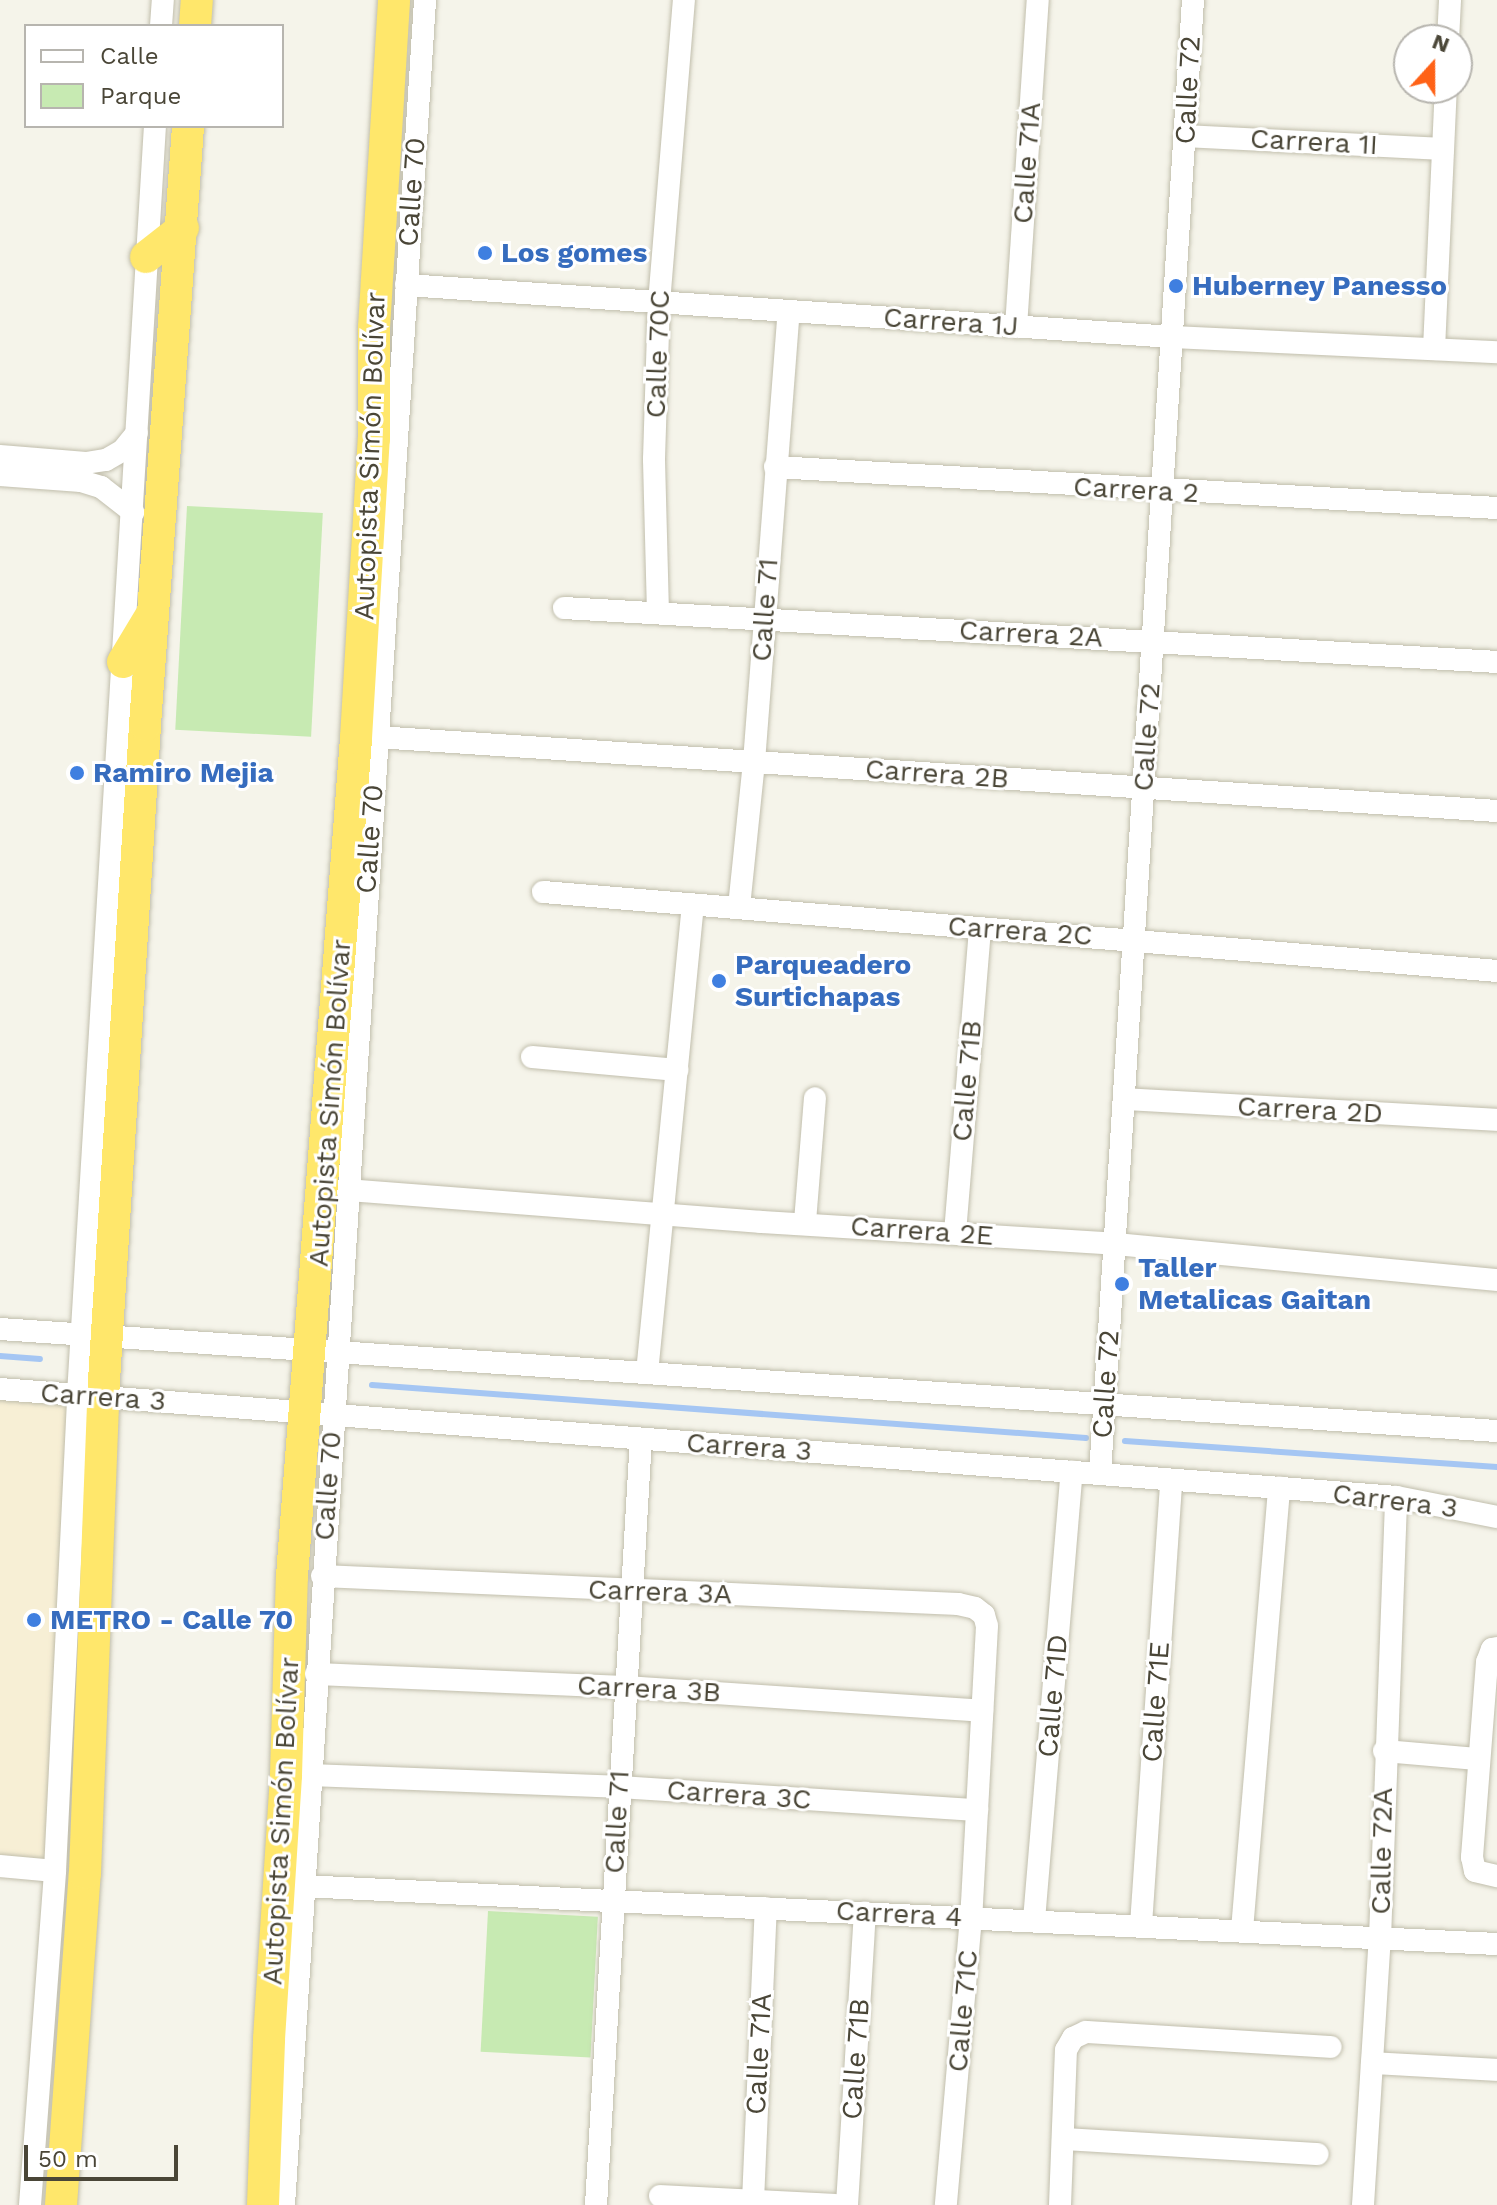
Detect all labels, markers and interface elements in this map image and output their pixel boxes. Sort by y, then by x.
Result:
legend [24,24,284,128]
north arrow [1393,24,1473,104]
text: N [1429,28,1453,58]
street label: Calle 72 [1168,34,1208,146]
text: Calle [100,42,159,70]
text: Parque [100,82,181,110]
street label: Calle 71A [1006,100,1048,226]
street label: Carrera 1I [1249,122,1379,162]
street label: Calle 70 [391,136,433,248]
place label: Los gomes [501,236,647,270]
marker: Los gomes [476,244,494,262]
place label: Huberney Panesso [1192,269,1448,303]
marker: Huberney Panesso [1167,277,1185,295]
street label: Calle 70C [639,289,677,419]
street label: Autopista Simón Bolívar [347,291,393,621]
street label: Carrera 1J [882,300,1020,344]
street label: Carrera 2 [1072,470,1200,510]
street label: Calle 71 [745,557,785,663]
street label: Carrera 2A [958,613,1104,655]
street label: Calle 72 [1126,681,1168,793]
street label: Carrera 2B [864,752,1010,796]
place label: Ramiro Mejia [93,756,274,790]
marker: Ramiro Mejia [68,764,86,782]
street label: Calle 70 [349,783,391,895]
street label: Carrera 2C [946,909,1094,953]
street label: Autopista Simón Bolívar [302,938,358,1268]
place label: Parqueadero Surtichapas [735,948,911,1014]
marker: Parqueadero Surtichapas [710,972,728,990]
street label: Calle 71B [945,1018,989,1144]
street label: Carrera 2D [1236,1089,1384,1131]
street label: Carrera 2E [849,1209,995,1253]
place label: Taller Metalicas Gaitan [1138,1251,1371,1317]
marker: Taller Metalicas Gaitan [1113,1275,1131,1293]
street label: Calle 72 [1085,1328,1127,1440]
street label: Carrera 3 [39,1376,167,1418]
street label: Carrera 3 [685,1426,813,1468]
street label: Calle 70 [307,1430,349,1542]
street label: Carrera 3 [1330,1477,1460,1525]
street label: Carrera 3A [587,1573,733,1611]
place label: METRO - Calle 70 [50,1603,294,1637]
marker: METRO - Calle 70 [25,1611,43,1629]
street label: Calle 71D [1031,1632,1075,1760]
street label: Calle 71E [1135,1640,1177,1764]
street label: Autopista Simón Bolívar [256,1656,306,1986]
street label: Carrera 3B [576,1668,722,1710]
street label: Calle 71 [597,1769,637,1875]
street label: Carrera 3C [665,1773,813,1817]
street label: Calle 72A [1364,1787,1400,1915]
street label: Carrera 4 [835,1894,963,1934]
street label: Calle 71C [941,1948,985,2074]
street label: Calle 71A [739,1992,779,2116]
street label: Calle 71B [835,1997,877,2121]
scale bar [28,2129,182,2179]
text: 50 m [38,2145,98,2173]

